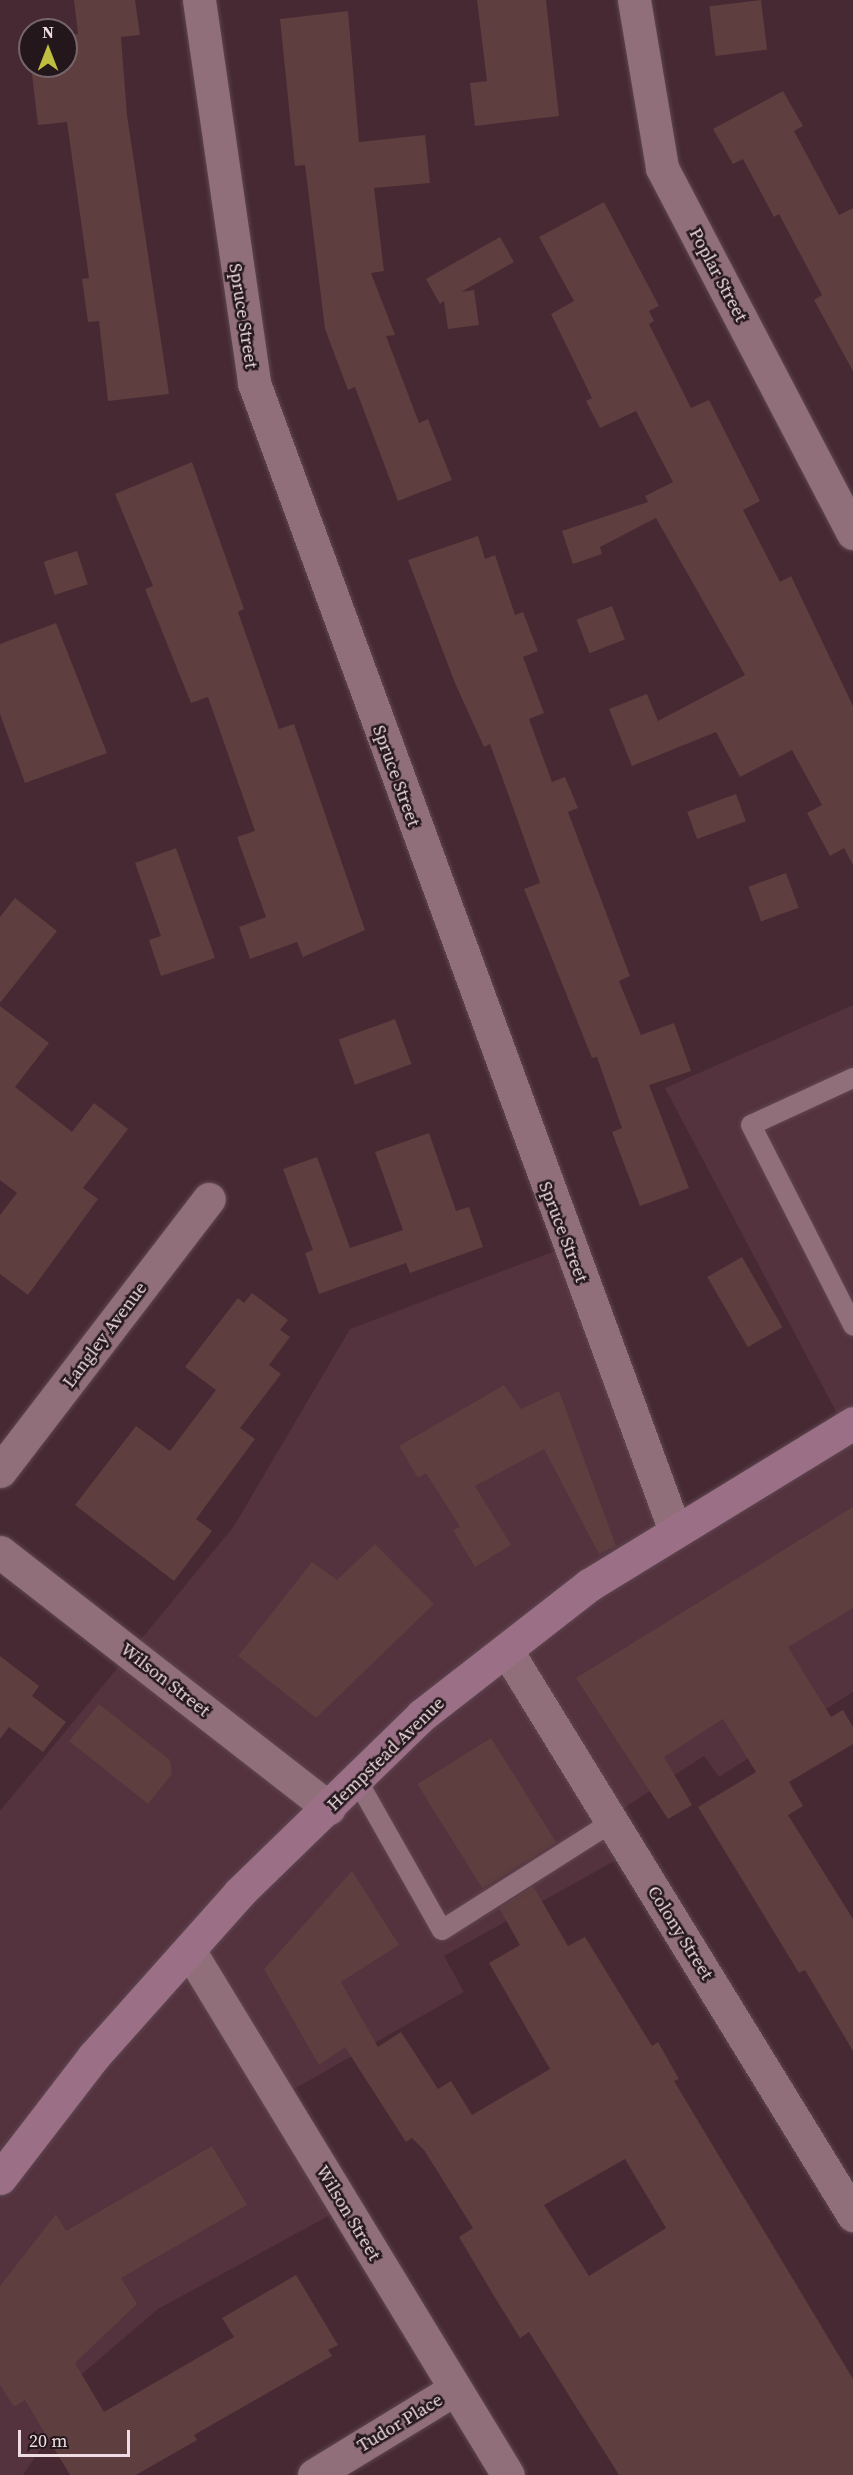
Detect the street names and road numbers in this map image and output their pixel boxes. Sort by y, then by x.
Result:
street label: Poplar Street [684,225,752,325]
street label: Spruce Street [224,262,262,370]
street label: Spruce Street [368,722,424,830]
street label: Spruce Street [534,1179,592,1285]
street label: Langley Avenue [58,1278,152,1392]
street label: Wilson Street [116,1639,214,1721]
street label: Hempstead Avenue [323,1692,449,1816]
street label: Colony Street [643,1882,717,1984]
street label: Wilson Street [311,2162,385,2264]
street label: Tudor Place [353,2389,447,2457]

